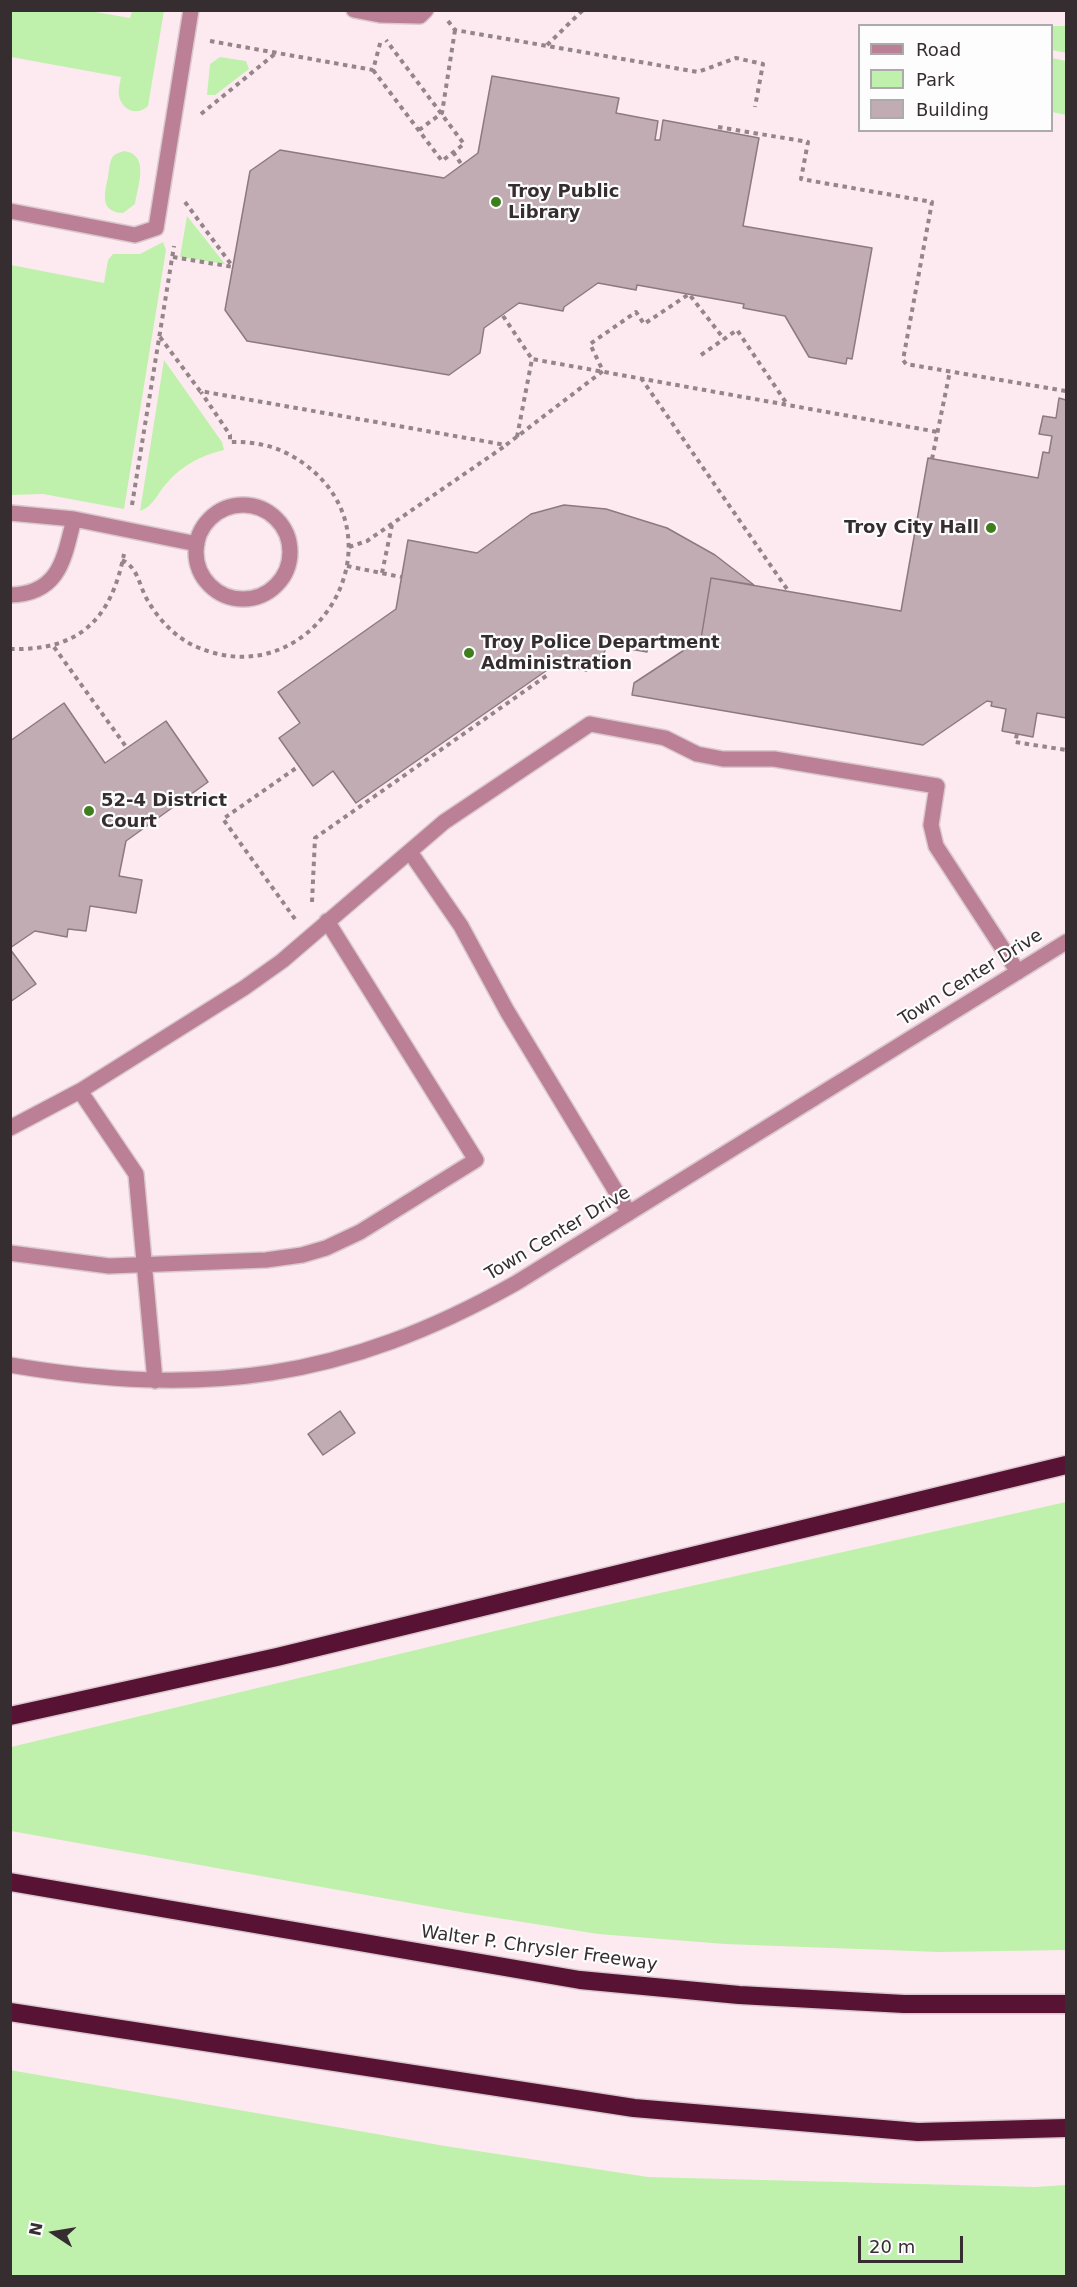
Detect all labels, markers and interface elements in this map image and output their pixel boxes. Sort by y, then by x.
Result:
legend [858,24,1053,132]
text: Road [916,39,961,60]
text: Park [916,69,955,90]
text: Building [916,99,989,120]
place label: Troy Public Library [508,181,619,224]
marker: Troy Public Library [489,195,503,209]
place label: Troy City Hall [844,517,979,539]
marker: Troy City Hall [984,521,998,535]
place label: Troy Police Department Administration [481,632,720,674]
marker: Troy Police Department Administration [462,646,476,660]
place label: 52-4 District Court [101,790,227,832]
marker: 52-4 District Court [82,804,96,818]
street label: Town Center Drive [895,925,1047,1031]
street label: Town Center Drive [482,1182,634,1286]
street label: Walter P. Chrysler Freeway [419,1922,659,1976]
north arrow [24,2203,84,2263]
text: N [25,2221,47,2238]
scale bar [861,2224,966,2262]
text: 20 m [869,2236,915,2257]

